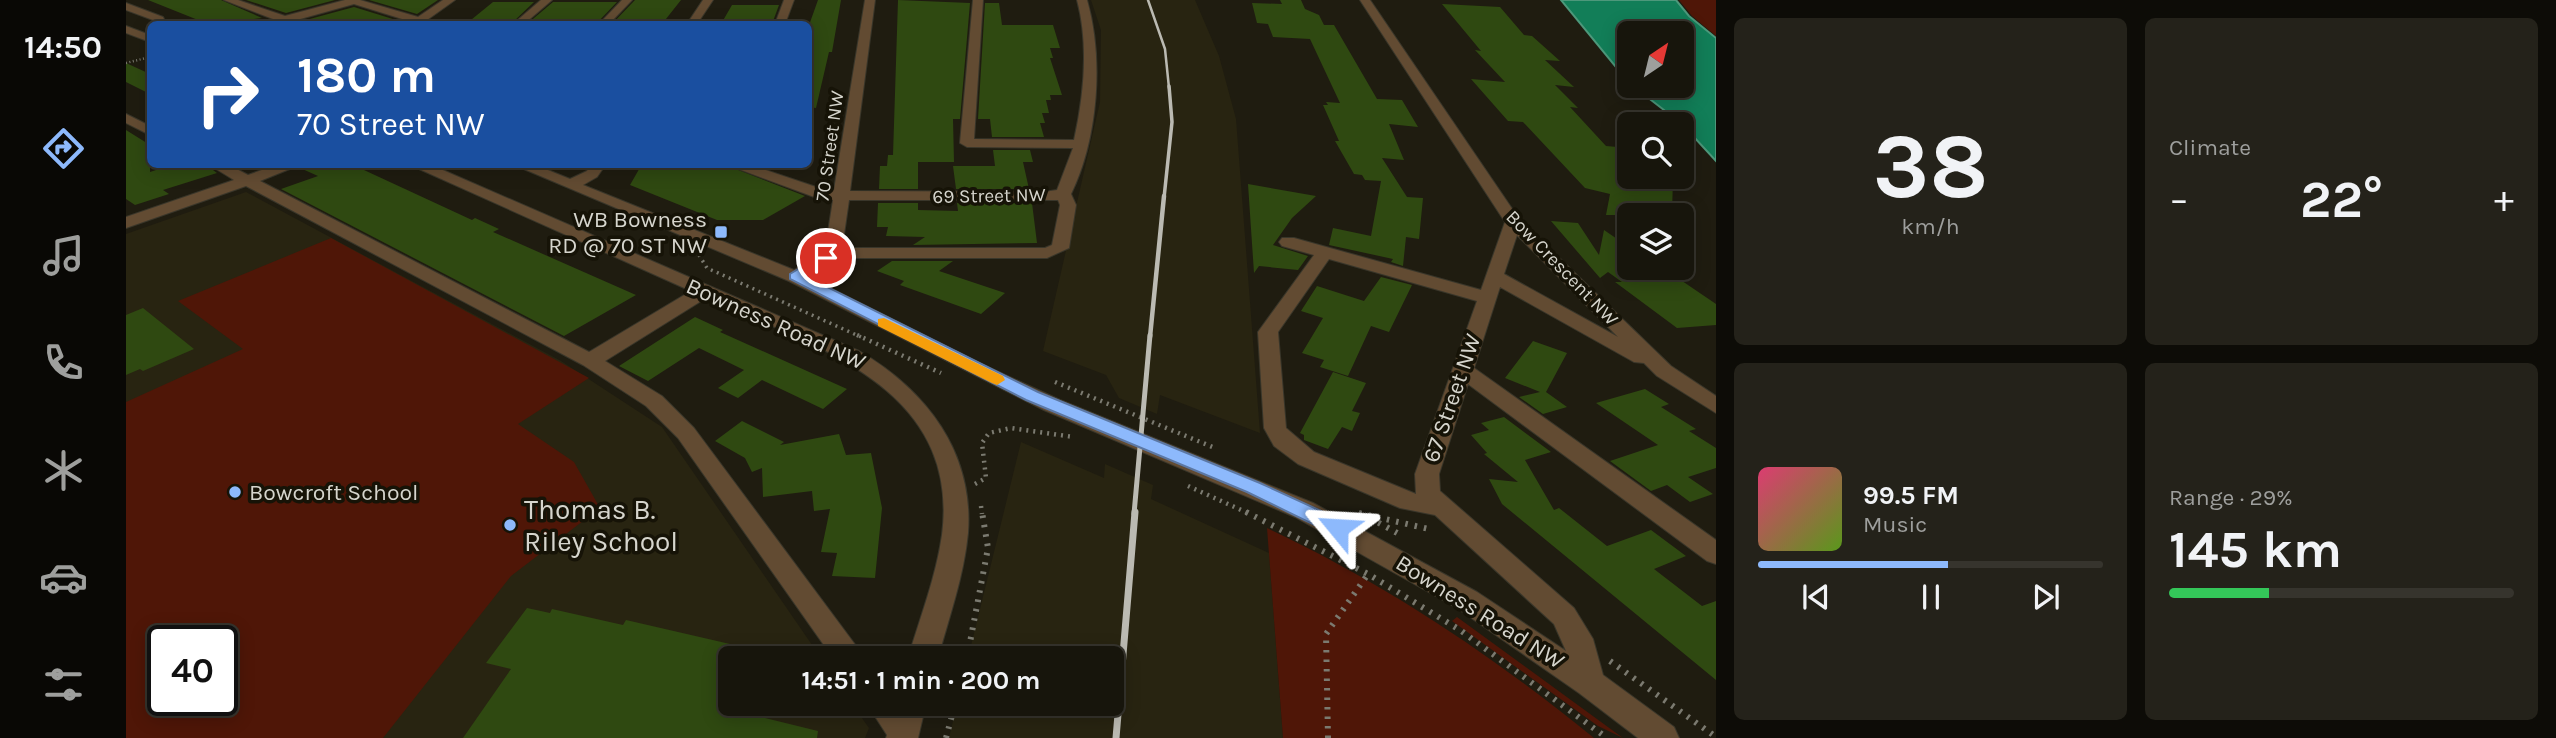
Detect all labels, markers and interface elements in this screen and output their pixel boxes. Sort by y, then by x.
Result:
north arrow [1617,21,1694,98]
map controls [1617,21,1694,280]
text: 14:50 [24,29,102,66]
text: 180 m [297,47,436,104]
icon: right [182,49,273,140]
street label: 70 Street NW [811,89,849,203]
text: 70 Street NW [297,106,485,143]
button: search [1617,112,1694,189]
text: 38 [1873,114,1988,220]
icon: directions [39,124,88,173]
text: Climate [2169,134,2251,161]
text: 22° [2300,169,2383,230]
text: − [2169,177,2189,222]
text: + [2494,177,2514,222]
street label: 69 Street NW [932,184,1046,208]
button: layers [1617,203,1694,280]
place label: WB Bowness RD @ 70 ST NW [548,206,707,259]
street label: Bow Crescent NW [1501,206,1623,330]
text: km/h [1901,213,1960,240]
marker: WB Bowness RD @ 70 ST NW [713,224,729,240]
pin [796,228,856,288]
icon: music [39,231,88,280]
icon: arrive [807,239,845,277]
street label: Bowness Road NW [682,272,870,376]
street label: 67 Street NW [1417,330,1487,466]
icon: phone [39,338,88,387]
icon: climate [39,446,88,495]
place label: Bowcroft School [249,479,419,506]
text: 99.5 FM [1863,480,1959,511]
marker: Bowcroft School [227,484,243,500]
text: Range · 29% [2169,484,2293,511]
position arrow [1301,491,1375,565]
place label: Thomas B. Riley School [524,493,678,558]
text: Music [1863,511,1927,538]
marker: Thomas B. Riley School [502,517,518,533]
text: 145 km [2169,519,2342,580]
street label: Bowness Road NW [1391,549,1570,675]
icon: car [39,553,88,602]
icon: previous [1797,578,1835,616]
icon: pause [1912,578,1950,616]
icon: next [2027,578,2065,616]
speed limit sign: 40 [147,625,238,716]
icon: filters [39,660,88,709]
text: 14:51 · 1 min · 200 m [802,665,1040,696]

